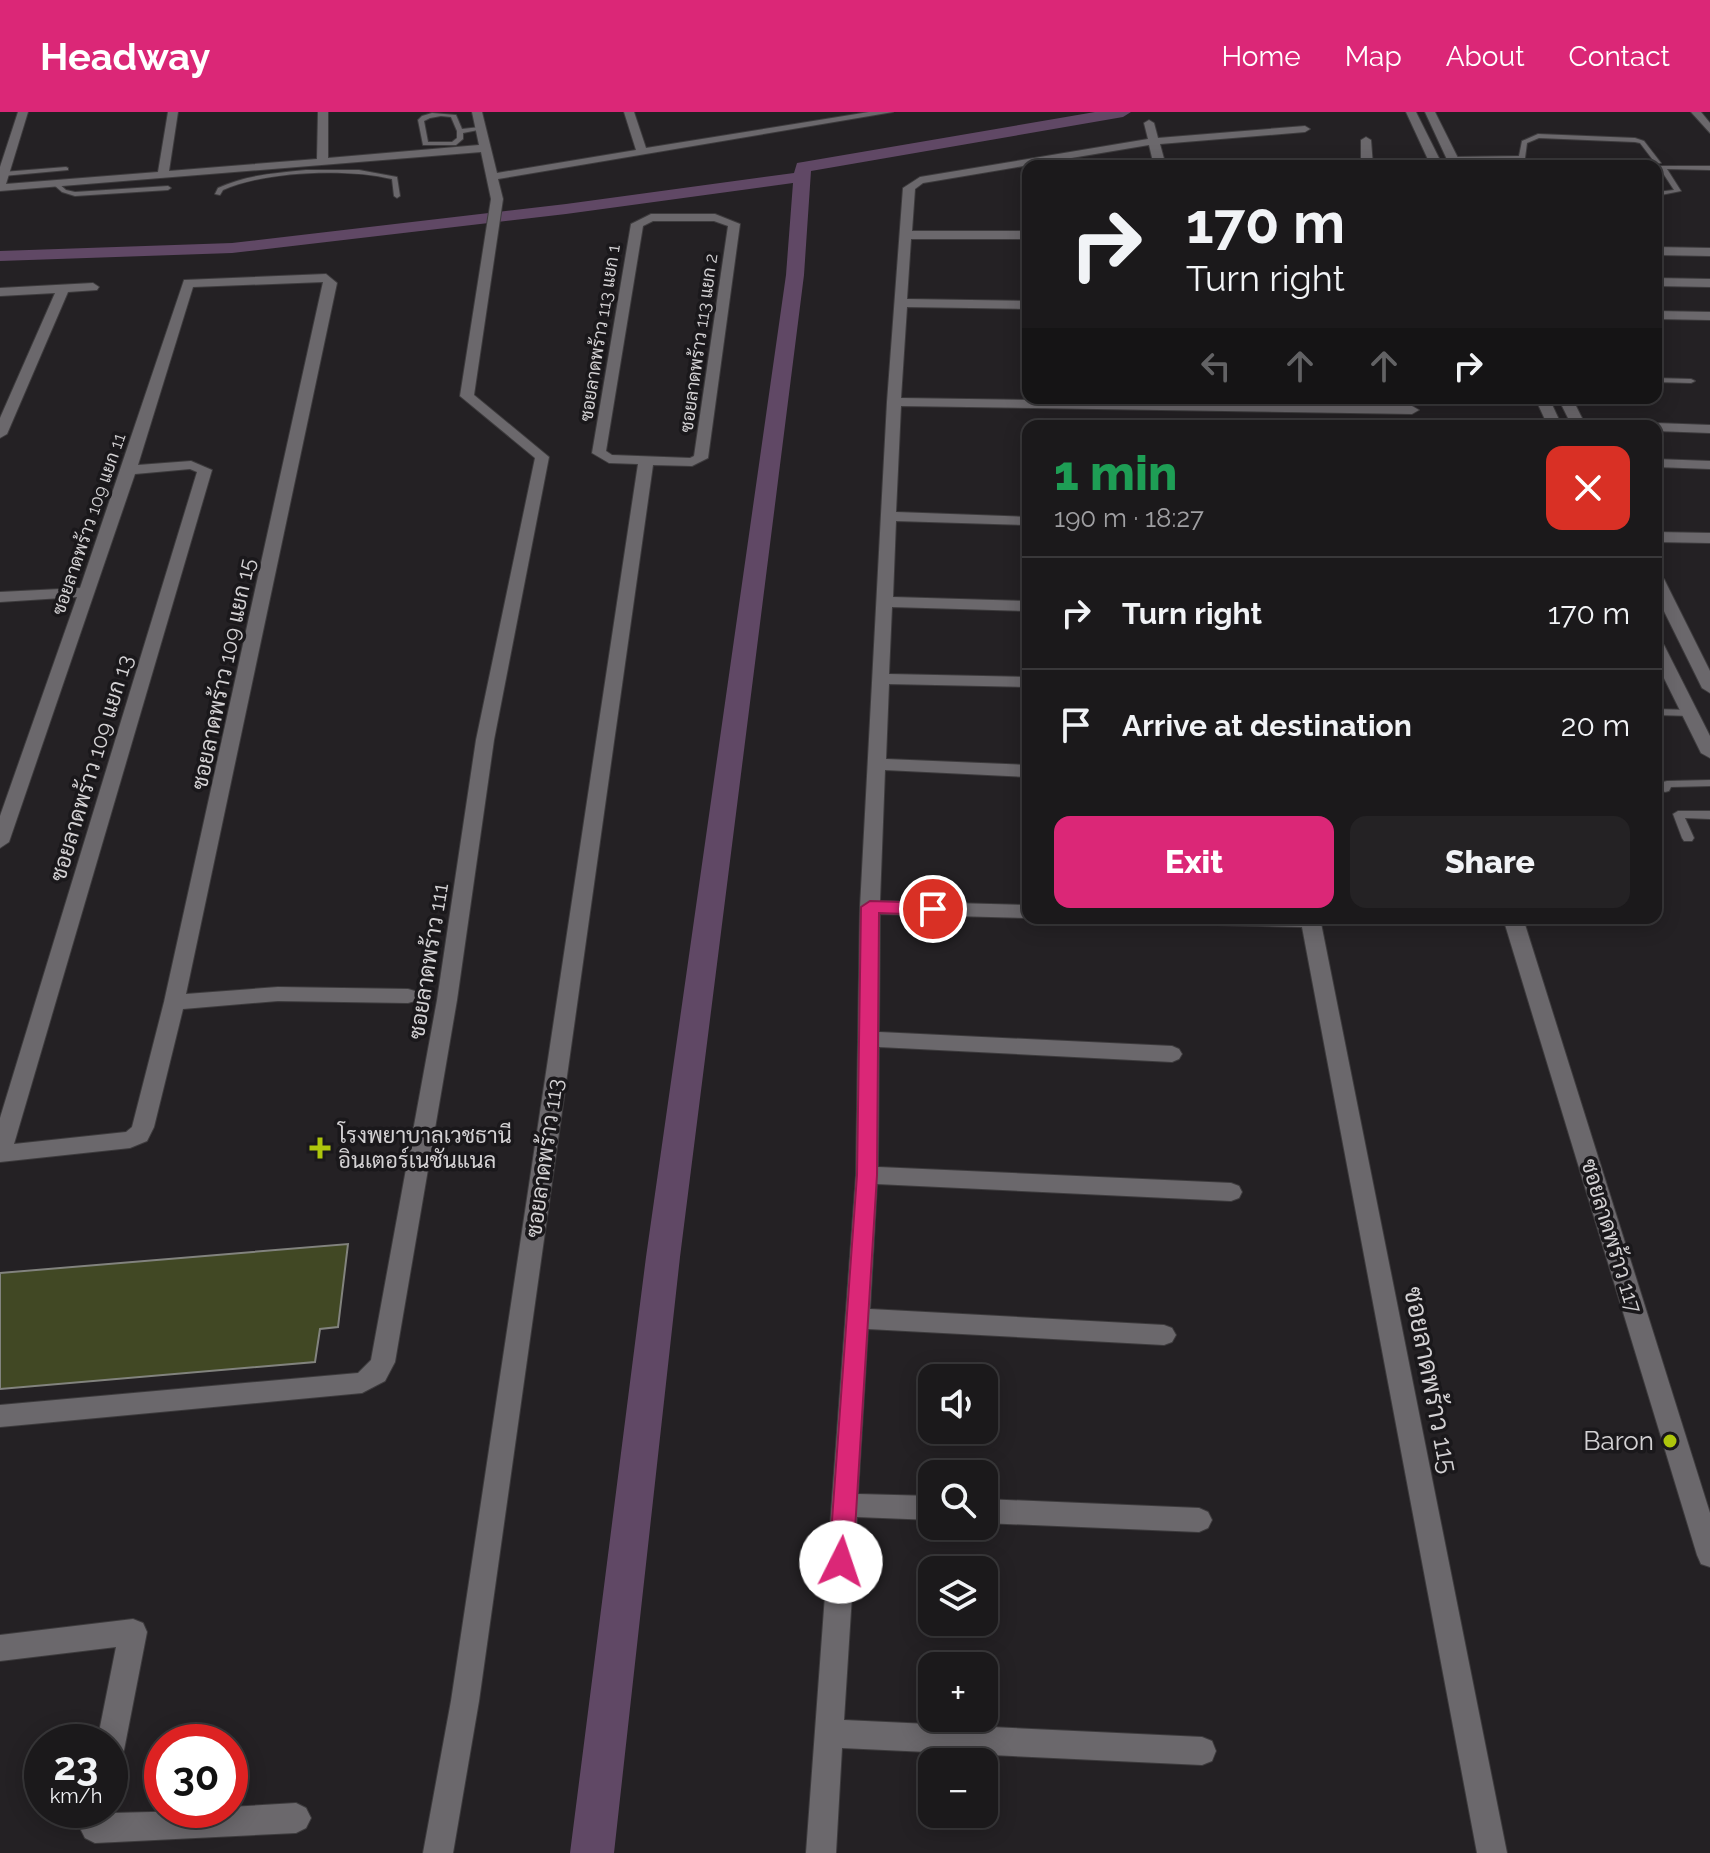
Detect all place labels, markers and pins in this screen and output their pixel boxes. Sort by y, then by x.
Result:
pin [899,875,967,943]
place label: โรงพยาบาลเวชธานี อินเตอร์เนชันแนล [337,1121,512,1173]
marker: โรงพยาบาลเวชธานี อินเตอร์เนชันแนล [309,1137,331,1159]
place label: Baron [1583,1426,1654,1456]
marker: Baron [1661,1432,1679,1450]

